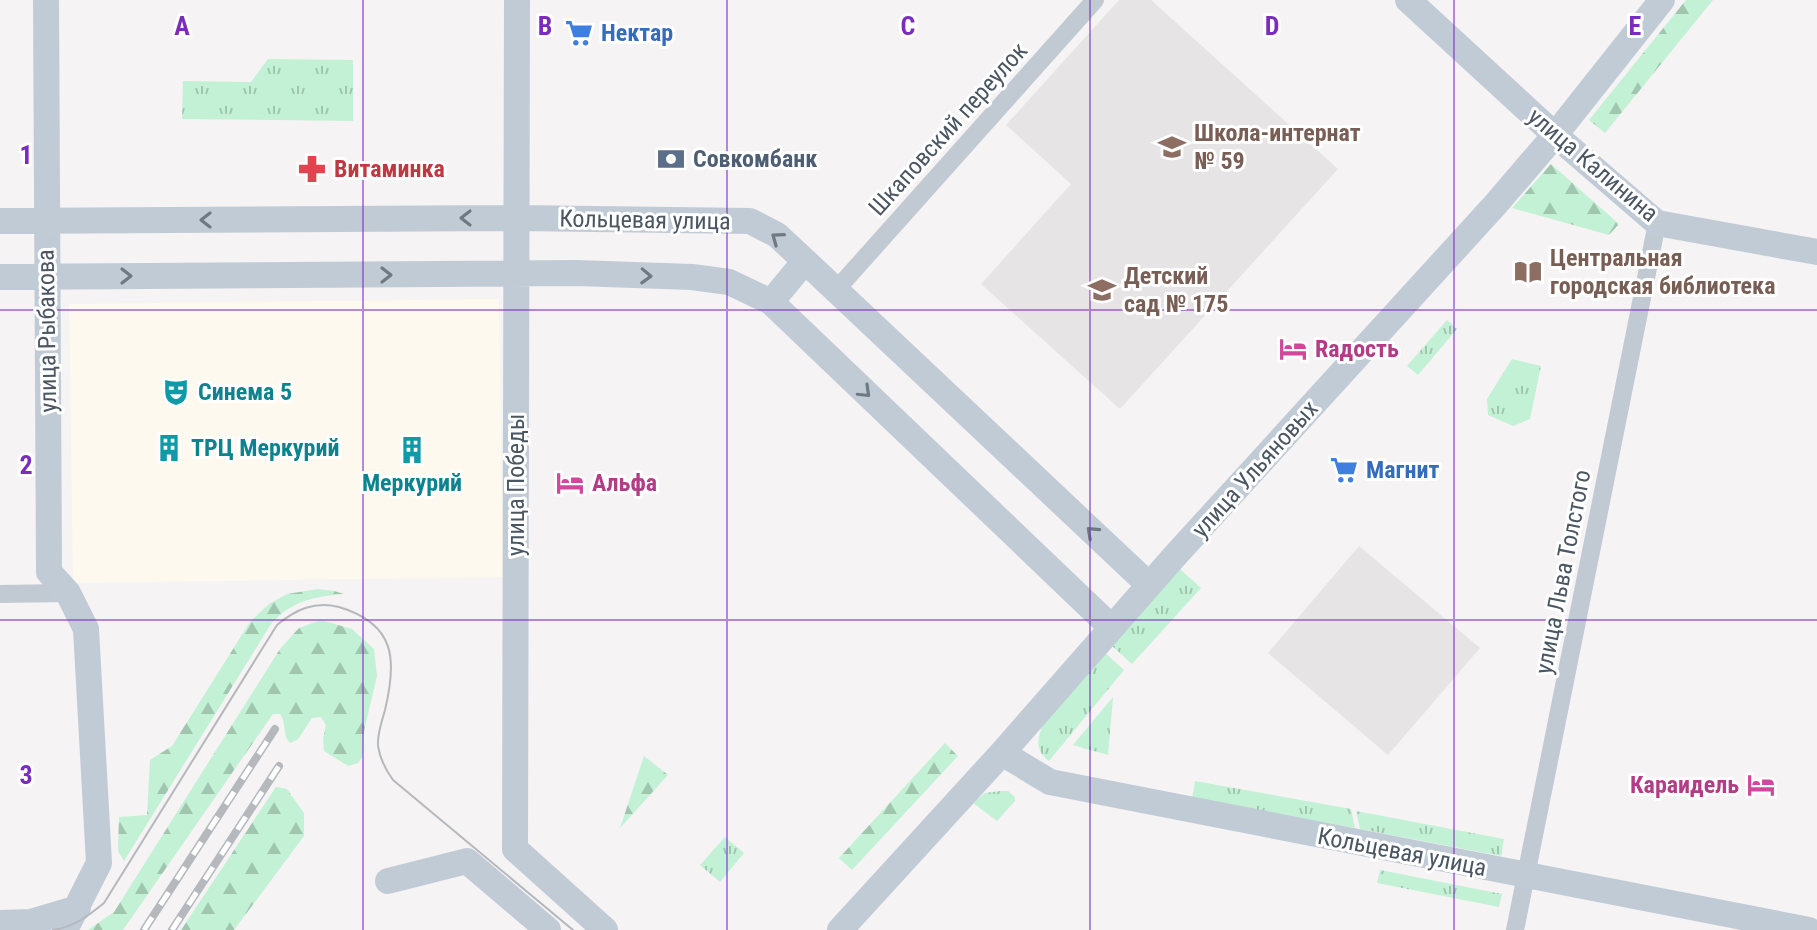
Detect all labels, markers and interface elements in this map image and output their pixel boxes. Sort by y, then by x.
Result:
text: A [174,11,190,41]
text: B [538,11,552,41]
text: C [901,11,916,41]
text: D [1265,11,1279,41]
text: E [1629,11,1642,41]
supermarket icon: Нектар [564,18,594,48]
place label: Нектар [601,19,673,47]
street label: Шкаповский переулок [863,36,1033,221]
street label: улица Калинина [1522,102,1664,228]
place label: Школа-интернат № 59 [1194,119,1361,175]
school or university icon: Школа-интернат № 59 [1157,132,1187,162]
text: 1 [19,140,33,170]
bank icon: Совкомбанк [656,144,686,174]
place label: Совкомбанк [693,145,817,173]
pharmacy icon: Витаминка [297,154,327,184]
place label: Витаминка [334,155,445,183]
street label: Кольцевая улица [559,205,731,235]
one-way arrow [459,209,472,227]
one-way arrow [199,211,212,229]
one-way arrow [772,233,786,248]
place label: Центральная городская библиотека [1550,244,1775,300]
street label: улица Рыбакова [32,249,62,413]
library icon: Центральная городская библиотека [1513,257,1543,287]
place label: Детский сад № 175 [1124,262,1228,318]
one-way arrow [380,266,393,284]
one-way arrow [640,267,653,284]
one-way arrow [120,268,133,285]
school or university icon: Детский сад № 175 [1087,275,1117,305]
hotel icon: Rадость [1278,334,1308,364]
place label: Rадость [1315,335,1399,363]
theatre icon: Синема 5 [161,377,191,407]
place label: Синема 5 [198,378,292,406]
one-way arrow [856,383,870,397]
street label: улица Ульяновых [1186,395,1324,543]
street label: улица Победы [502,414,530,556]
building icon: ТРЦ Меркурий [154,433,184,463]
place label: ТРЦ Меркурий [191,434,339,462]
building icon: Меркурий [397,435,427,465]
text: 2 [19,450,33,480]
supermarket icon: Магнит [1329,455,1359,485]
place label: Магнит [1366,456,1439,484]
hotel icon: Альфа [555,468,585,498]
street label: улица Льва Толстого [1529,468,1597,676]
place label: Меркурий [362,469,462,497]
place label: Альфа [592,469,657,497]
one-way arrow [1087,527,1101,541]
text: 3 [19,760,33,790]
hotel icon: Караидель [1746,770,1776,800]
place label: Караидель [1630,771,1739,799]
street label: Кольцевая улица [1315,822,1489,882]

